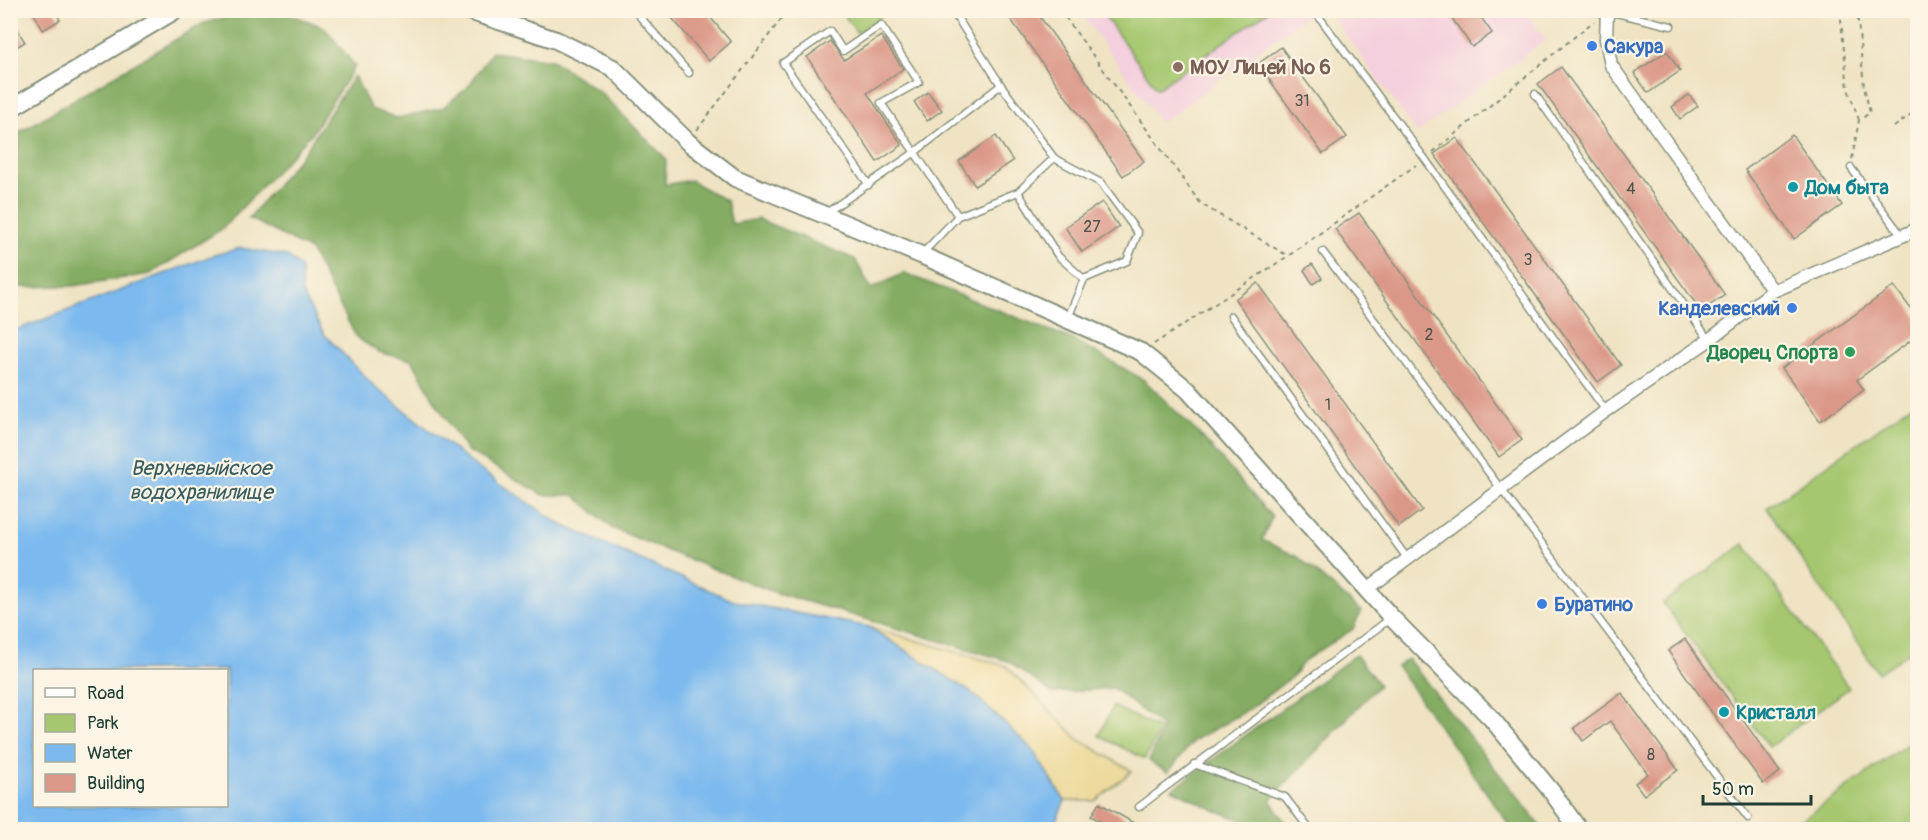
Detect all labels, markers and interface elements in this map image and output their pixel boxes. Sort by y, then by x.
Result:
place label: Сакура [1604,34,1663,59]
marker: Сакура [1585,39,1599,53]
place label: МОУ Лицей № 6 [1190,55,1331,80]
marker: МОУ Лицей № 6 [1171,60,1185,74]
house number: 31 [1294,91,1310,111]
place label: Дом быта [1804,175,1889,200]
house number: 4 [1626,179,1636,199]
marker: Дом быта [1786,180,1800,194]
house number: 27 [1083,217,1101,237]
house number: 3 [1524,250,1533,270]
place label: Канделевский [1658,296,1780,321]
marker: Канделевский [1785,301,1799,315]
house number: 2 [1425,325,1434,345]
place label: Дворец Спорта [1706,340,1838,365]
marker: Дворец Спорта [1843,345,1857,359]
house number: 1 [1325,395,1331,415]
water label: Верхневыйское водохранилище [129,455,275,506]
place label: Буратино [1554,592,1633,617]
marker: Буратино [1535,597,1549,611]
legend [33,669,228,807]
text: Road [87,682,124,705]
place label: Кристалл [1736,700,1816,725]
marker: Кристалл [1717,705,1731,719]
text: Park [87,712,119,735]
text: Water [87,742,133,765]
house number: 8 [1647,745,1655,765]
scale bar [1703,768,1811,806]
text: Building [87,772,145,795]
text: 50 m [1712,778,1754,801]

